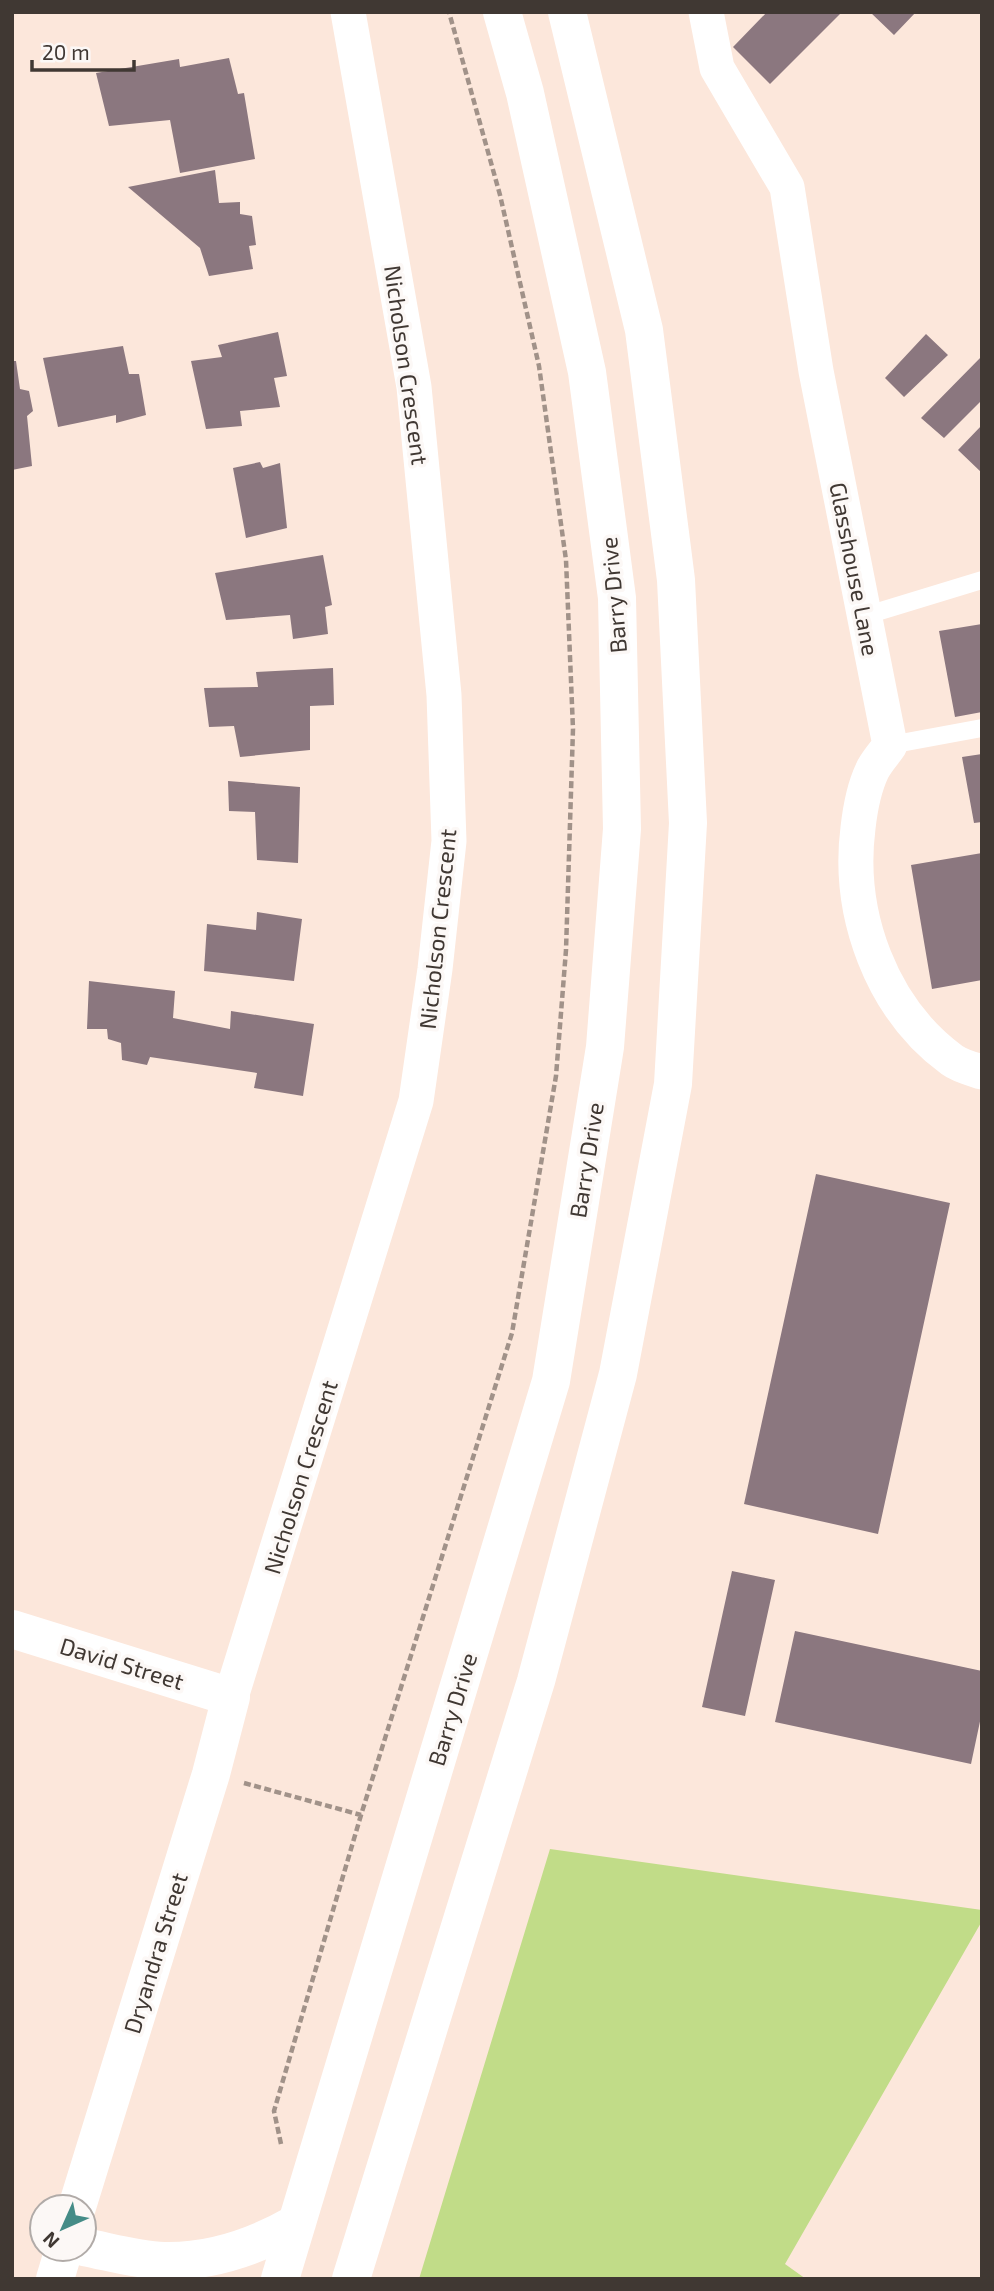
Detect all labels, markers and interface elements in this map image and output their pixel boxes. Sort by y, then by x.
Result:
scale bar [32,28,133,72]
text: 20 m [42,39,90,64]
street label: Nicholson Crescent [379,263,435,467]
street label: Glasshouse Lane [824,480,886,658]
street label: Barry Drive [594,536,632,654]
street label: Nicholson Crescent [413,827,461,1031]
street label: Barry Drive [563,1100,609,1220]
street label: Nicholson Crescent [257,1376,343,1577]
street label: David Street [57,1631,188,1695]
street label: Barry Drive [422,1649,482,1769]
street label: Dryandra Street [117,1869,193,2037]
north arrow [28,2193,98,2263]
text: N [38,2227,64,2253]

